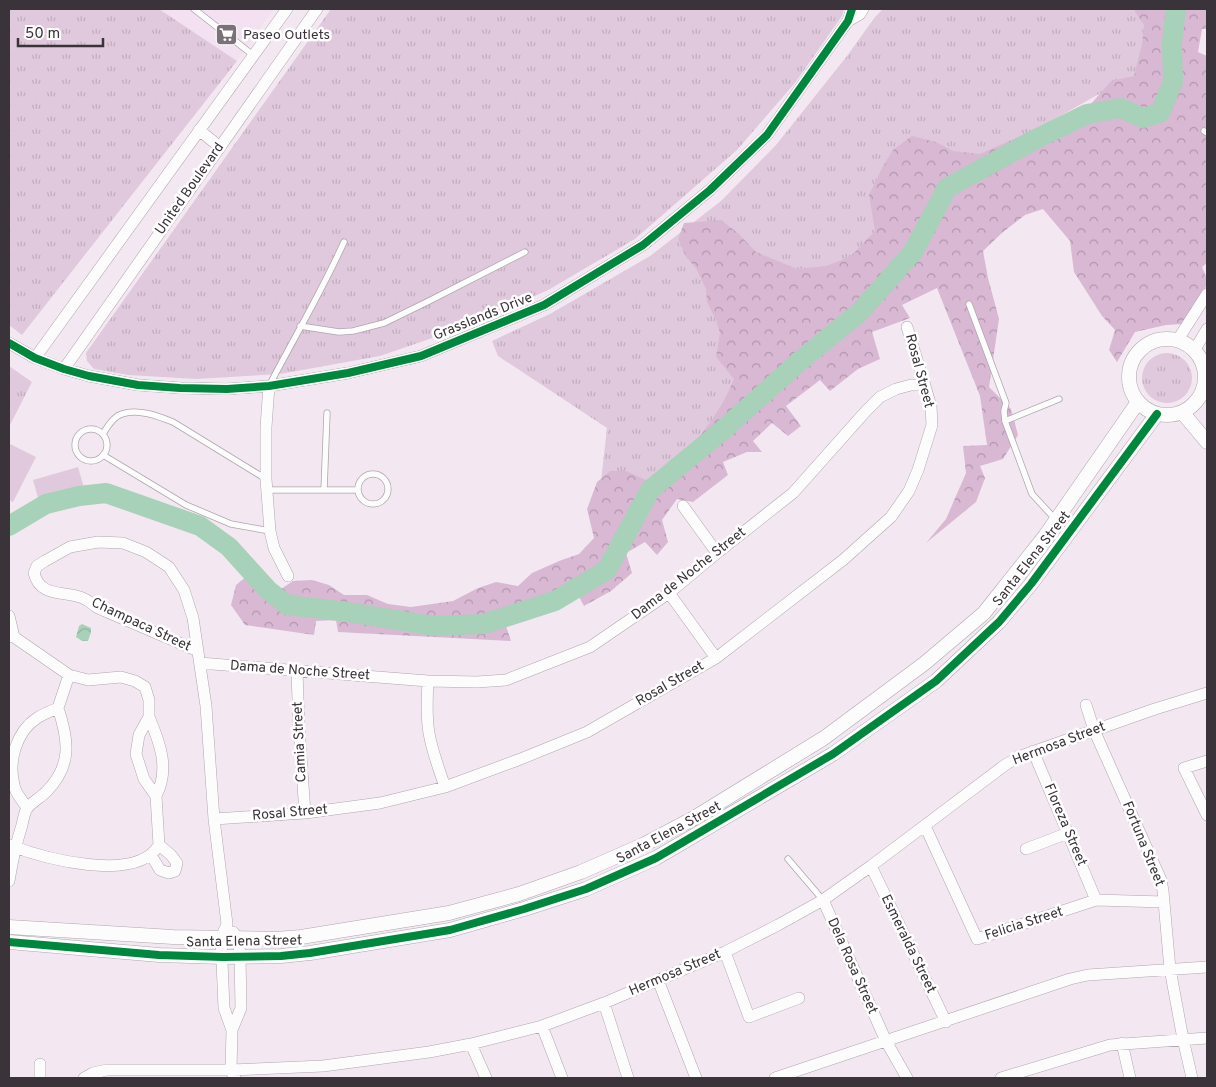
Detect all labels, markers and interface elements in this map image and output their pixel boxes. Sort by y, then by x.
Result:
scale bar [18,15,102,47]
supermarket icon: Paseo Outlets [215,23,239,47]
text: 50 m [25,25,60,44]
place label: Paseo Outlets [243,27,330,44]
street label: United Boulevard [152,140,228,238]
street label: Grasslands Drive [431,289,535,345]
street label: Rosal Street [901,332,937,410]
street label: Santa Elena Street [990,508,1074,610]
street label: Dama de Noche Street [628,524,750,624]
street label: Champaca Street [88,594,194,656]
street label: Dama de Noche Street [229,658,371,684]
street label: Rosal Street [633,658,707,710]
street label: Camia Street [289,701,311,783]
street label: Hermosa Street [1010,718,1108,770]
street label: Floreza Street [1040,781,1090,869]
street label: Santa Elena Street [614,798,724,868]
street label: Fortuna Street [1118,799,1168,889]
street label: Rosal Street [251,801,329,825]
street label: Esmeralda Street [877,892,939,996]
street label: Felicia Street [983,903,1065,945]
street label: Dela Rosa Street [823,915,881,1017]
street label: Santa Elena Street [186,932,302,952]
street label: Hermosa Street [626,946,724,1000]

